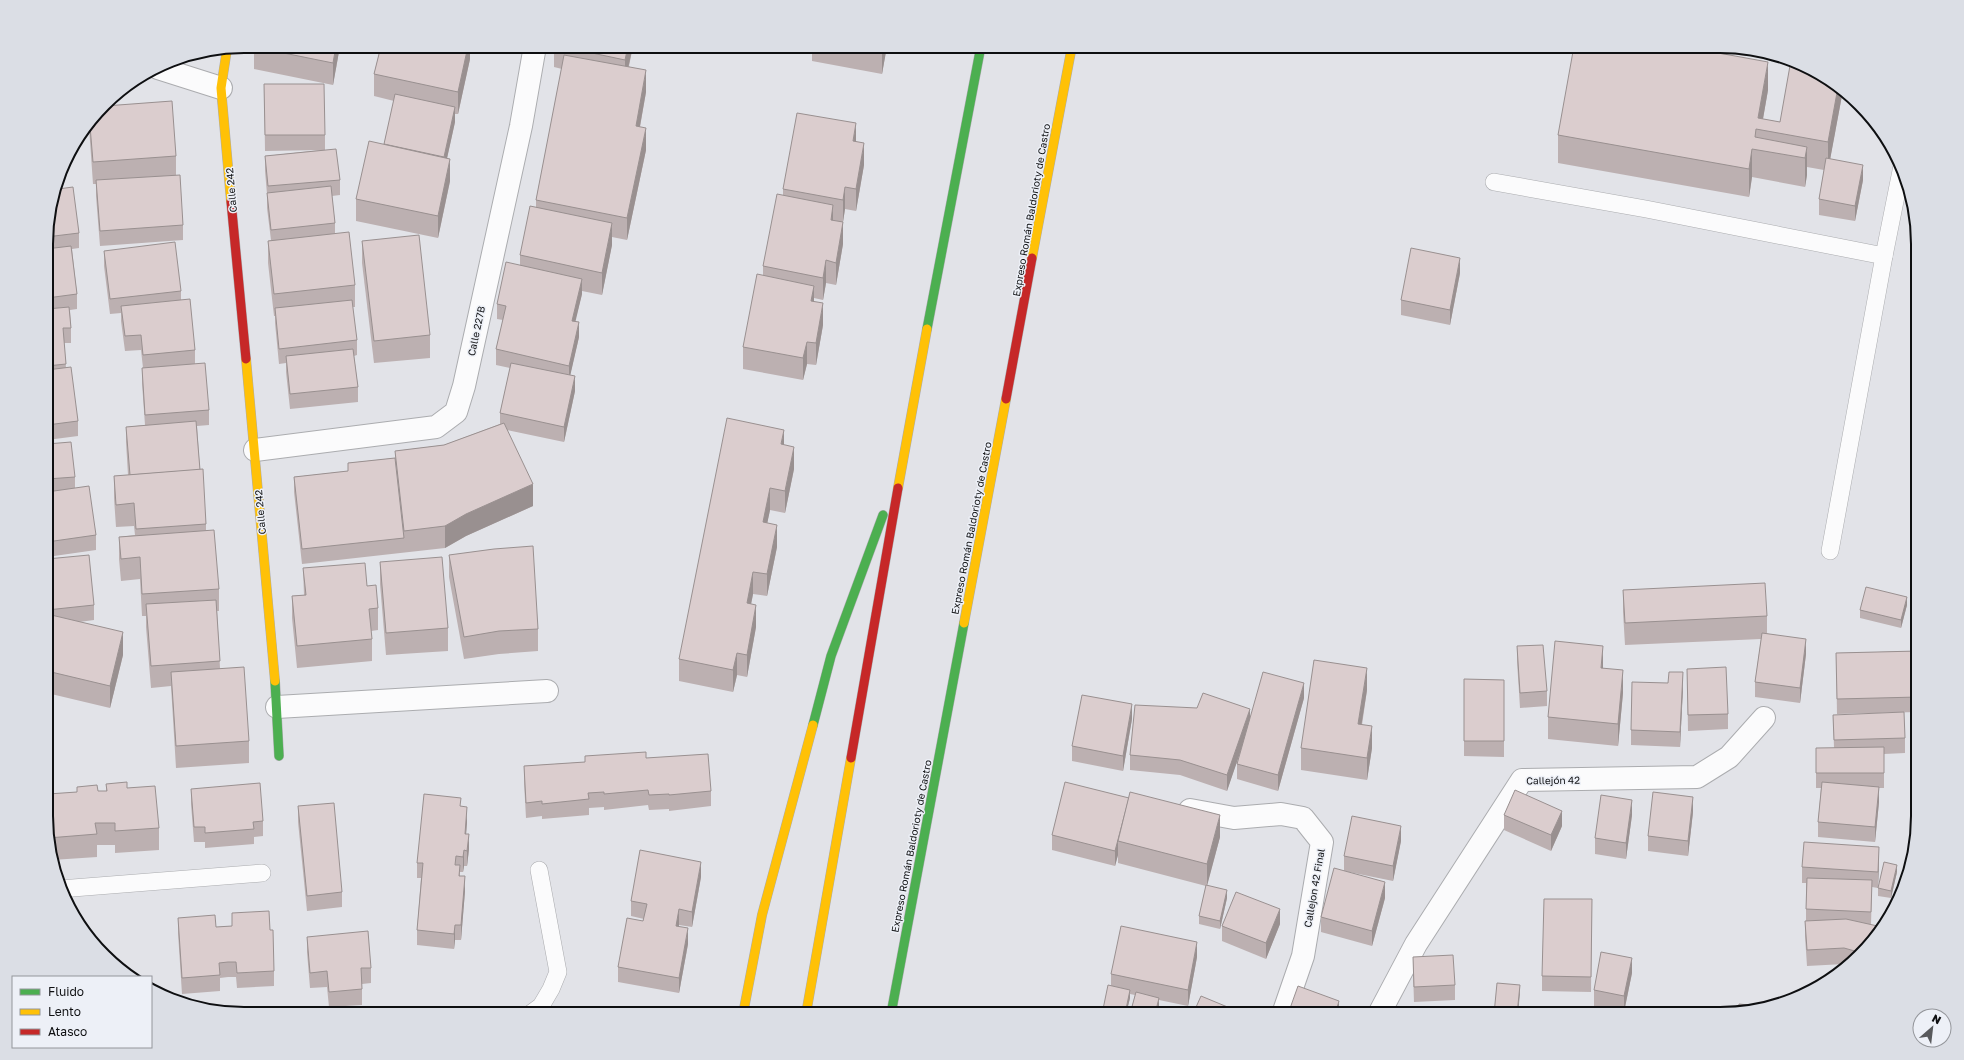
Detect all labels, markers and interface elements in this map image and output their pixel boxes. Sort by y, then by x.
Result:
street label: Expreso Román Baldorioty de Castro [1010,123,1052,297]
street label: Calle 242 [223,167,239,213]
street label: Calle 227B [465,305,487,357]
street label: Expreso Román Baldorioty de Castro [948,441,994,615]
street label: Calle 242 [252,489,268,535]
street label: Expreso Román Baldorioty de Castro [888,759,934,933]
street label: Callejón 42 [1526,774,1580,786]
street label: Callejon 42 Final [1301,848,1327,928]
legend [12,976,152,1048]
text: Fluido [48,984,84,999]
text: Lento [48,1004,81,1019]
north arrow [1912,1008,1952,1048]
text: N [1930,1011,1944,1026]
text: Atasco [48,1024,87,1039]

